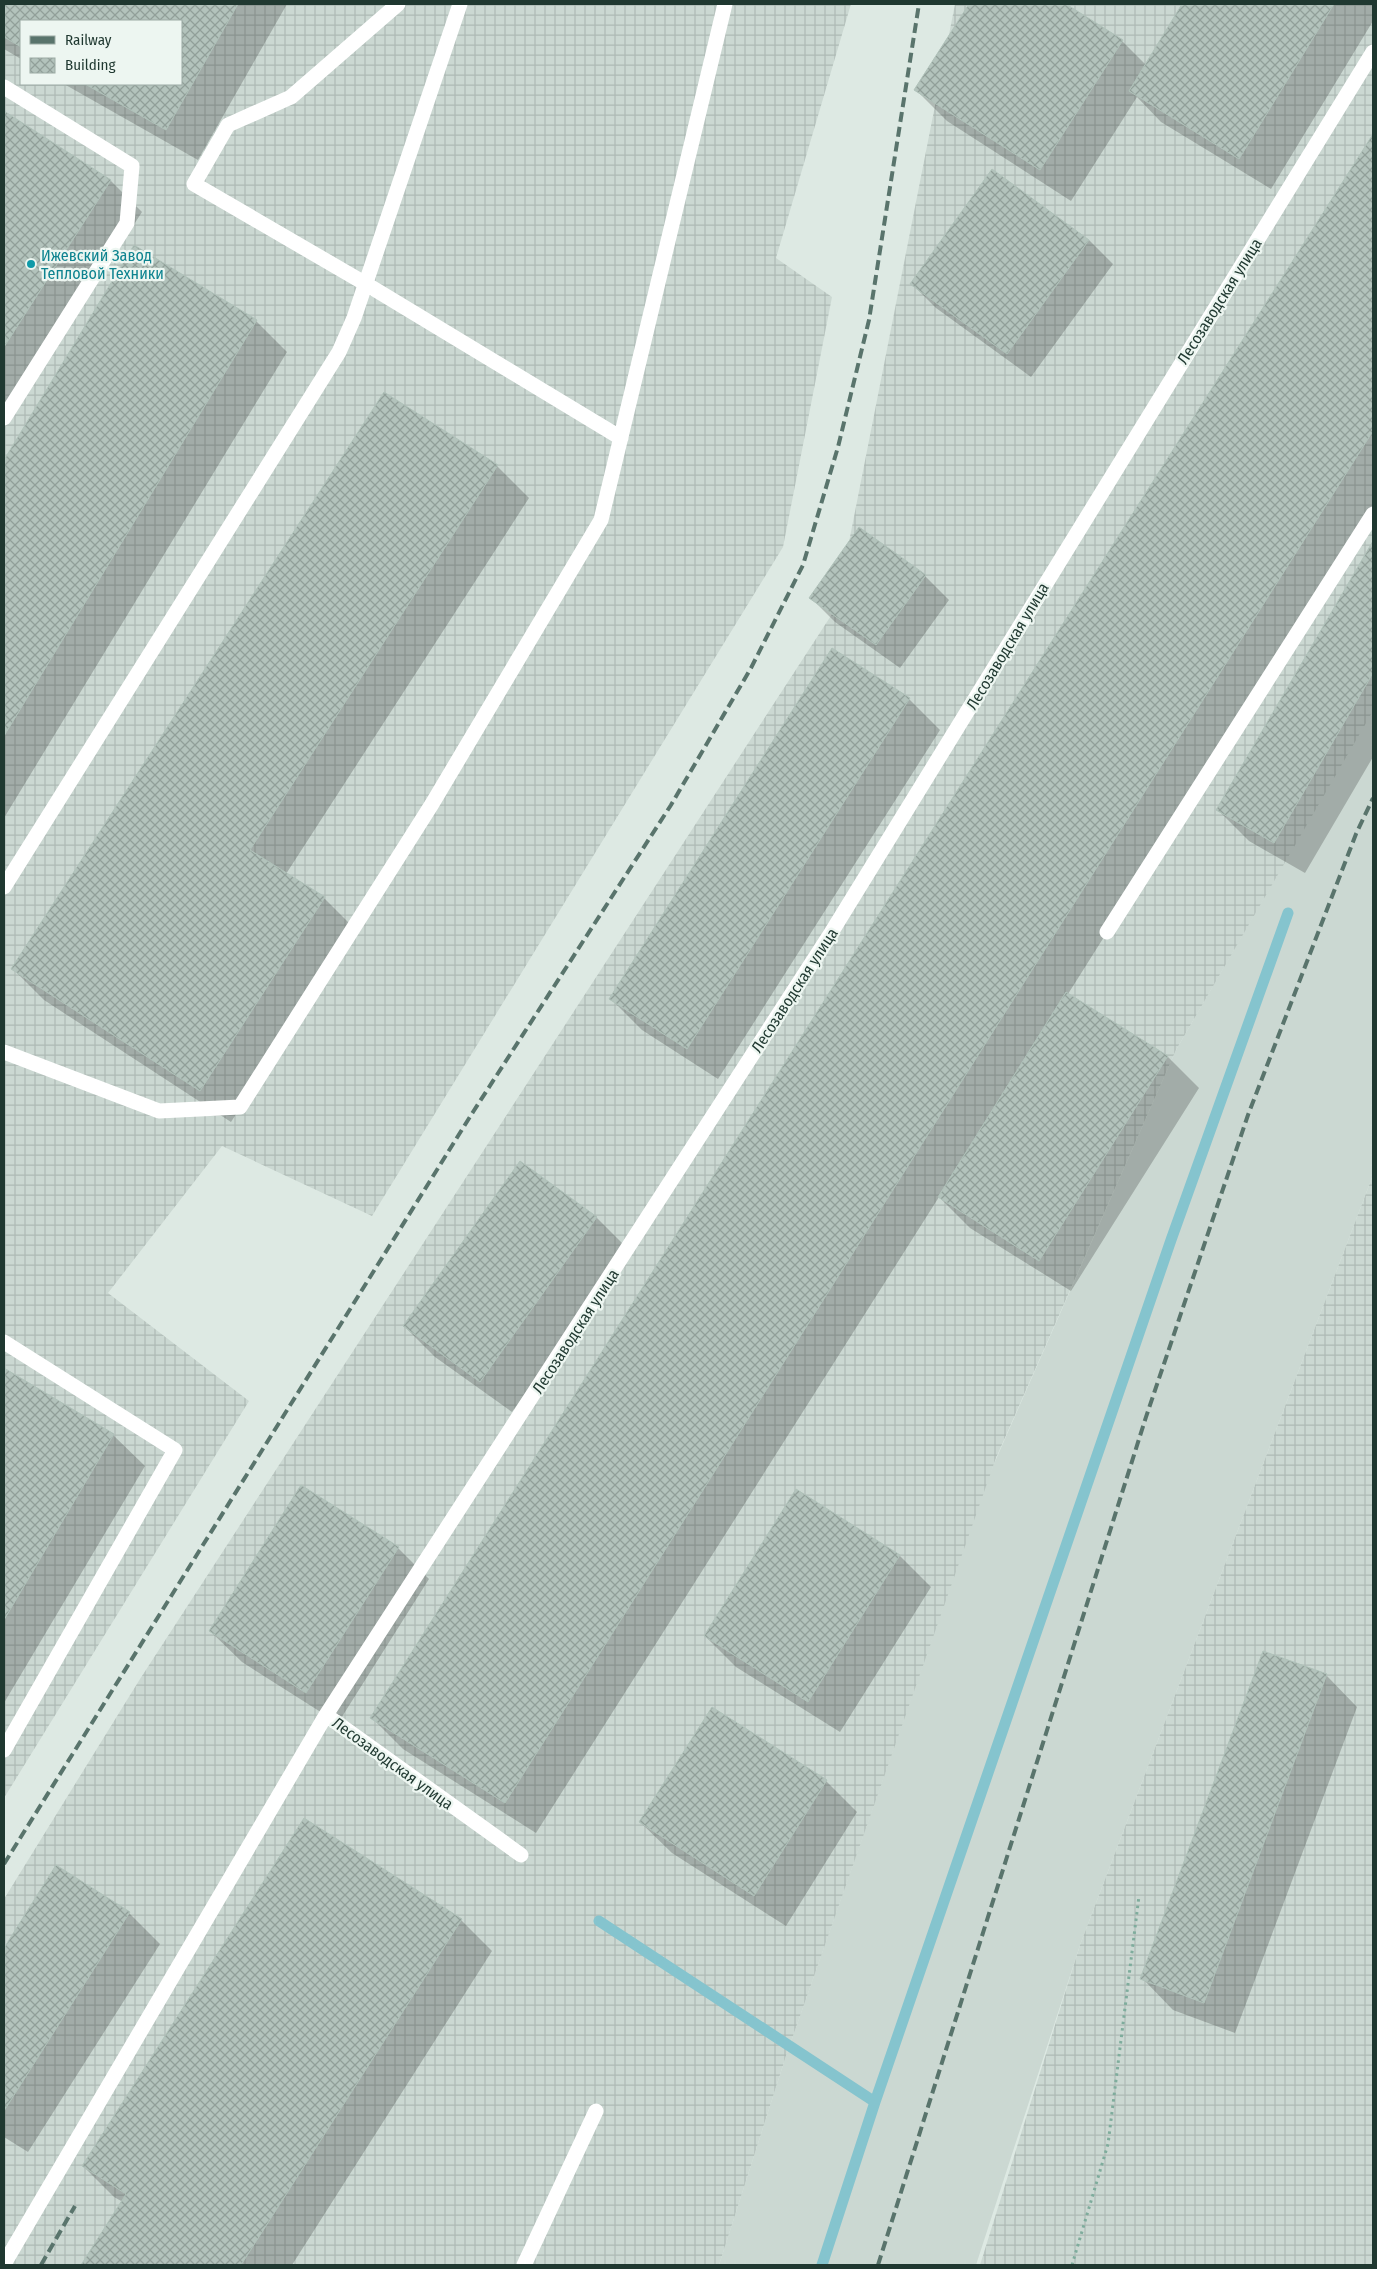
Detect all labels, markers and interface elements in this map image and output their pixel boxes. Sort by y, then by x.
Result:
legend [20,20,182,85]
text: Railway [65,31,112,49]
text: Building [65,56,116,74]
street label: Лесозаводская улица [1173,235,1266,368]
place label: Ижевский Завод Тепловой Техники [41,246,164,283]
marker: Ижевский Завод Тепловой Техники [25,258,37,270]
street label: Лесозаводская улица [962,579,1053,713]
street label: Лесозаводская улица [747,924,842,1056]
street label: Лесозаводская улица [528,1265,623,1397]
street label: Лесозаводская улица [329,1713,457,1814]

